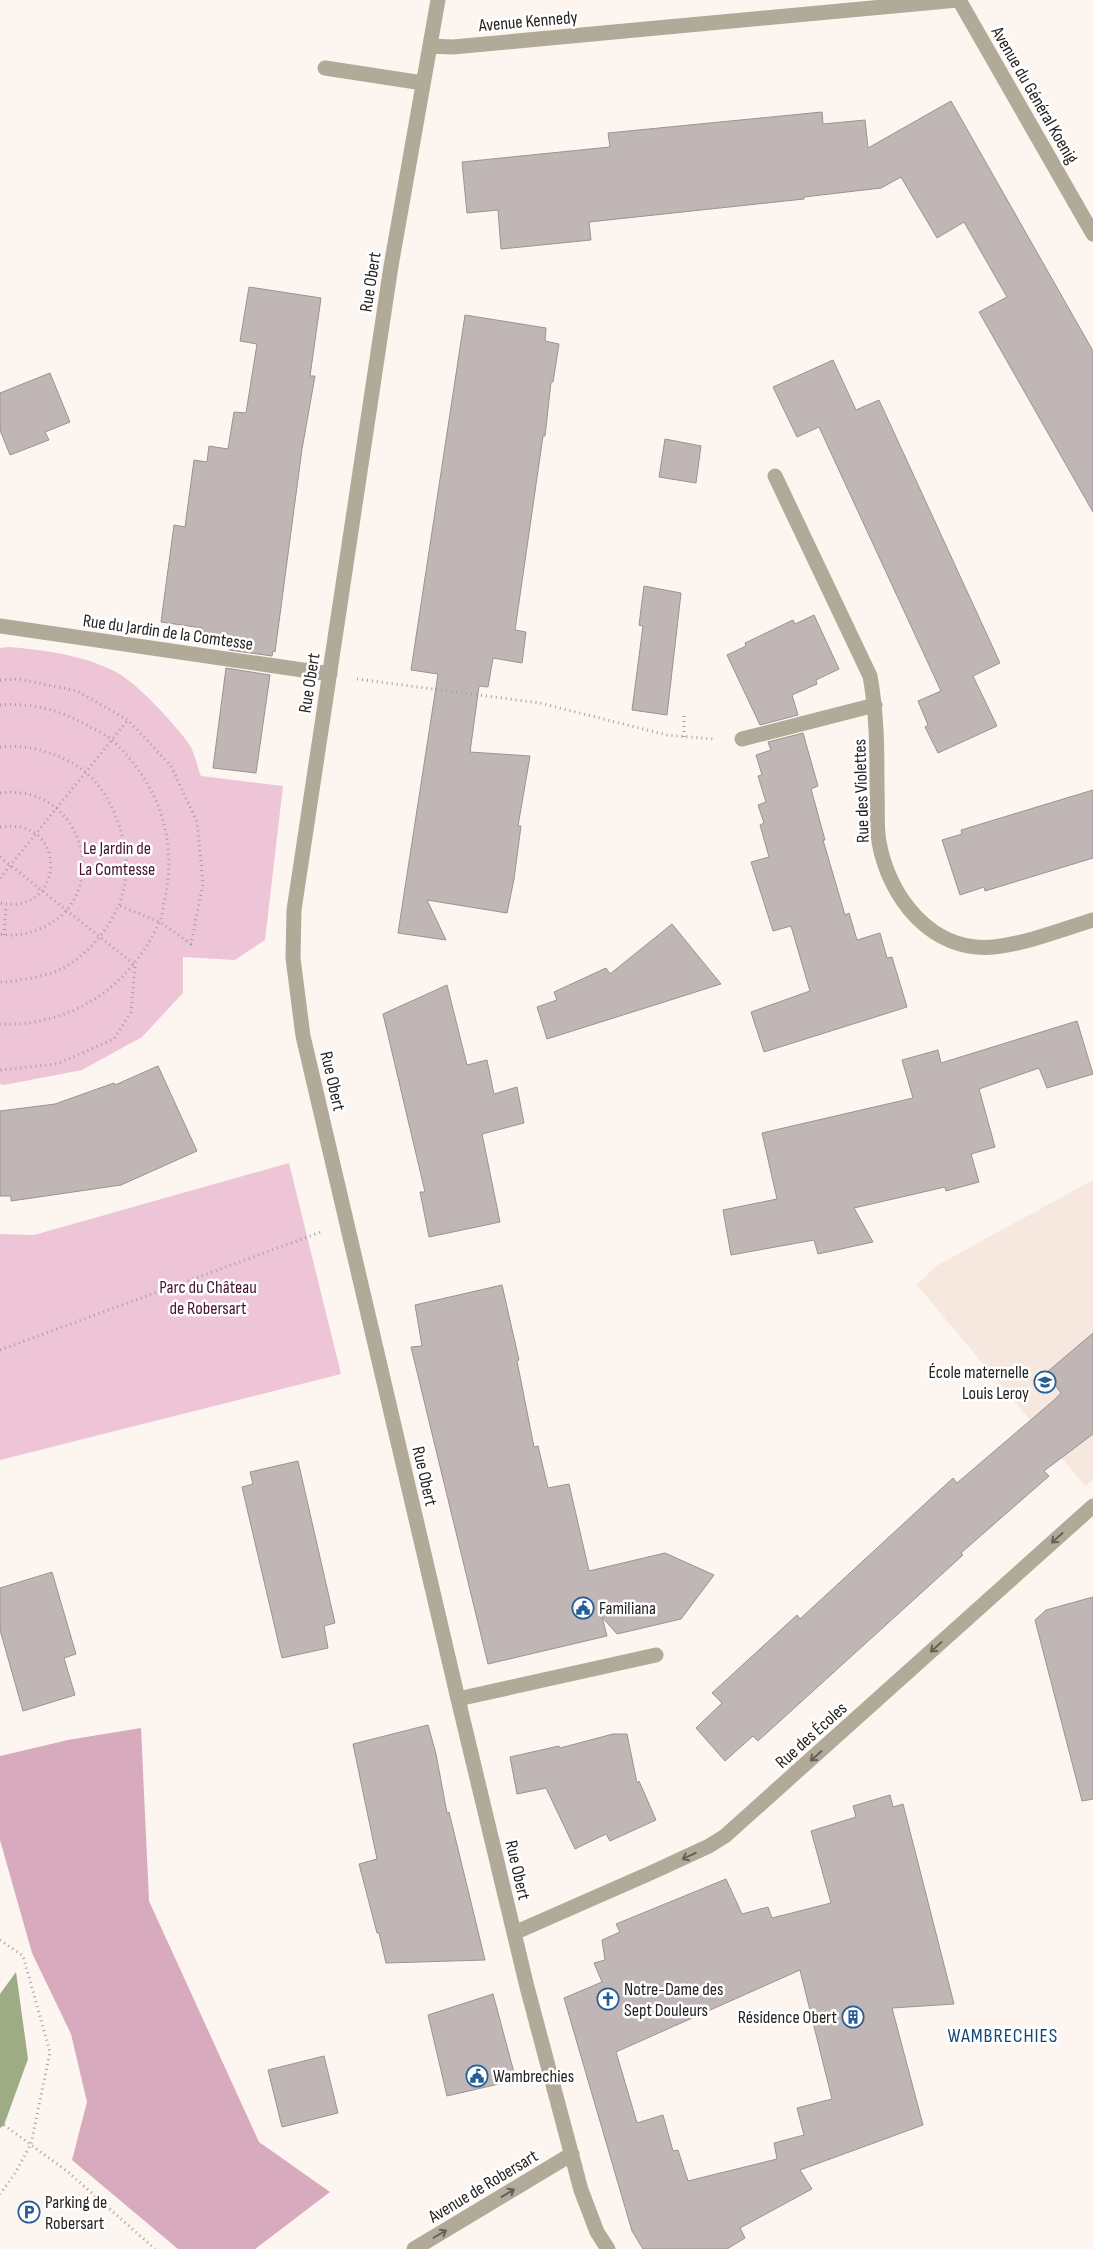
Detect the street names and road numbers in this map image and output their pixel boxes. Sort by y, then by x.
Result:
street label: Avenue Kennedy [477,7,578,36]
street label: Avenue du Général Koenig [986,22,1082,168]
street label: Rue Obert [355,250,386,314]
street label: Rue du Jardin de la Comtesse [81,610,254,655]
street label: Rue Obert [294,651,325,715]
street label: Rue des Violettes [849,739,874,843]
street label: Rue Obert [315,1049,350,1113]
street label: Rue Obert [407,1444,442,1508]
street label: Rue des Écoles [771,1698,851,1773]
street label: Rue Obert [500,1838,535,1902]
street label: Avenue de Robersart [424,2145,542,2228]

